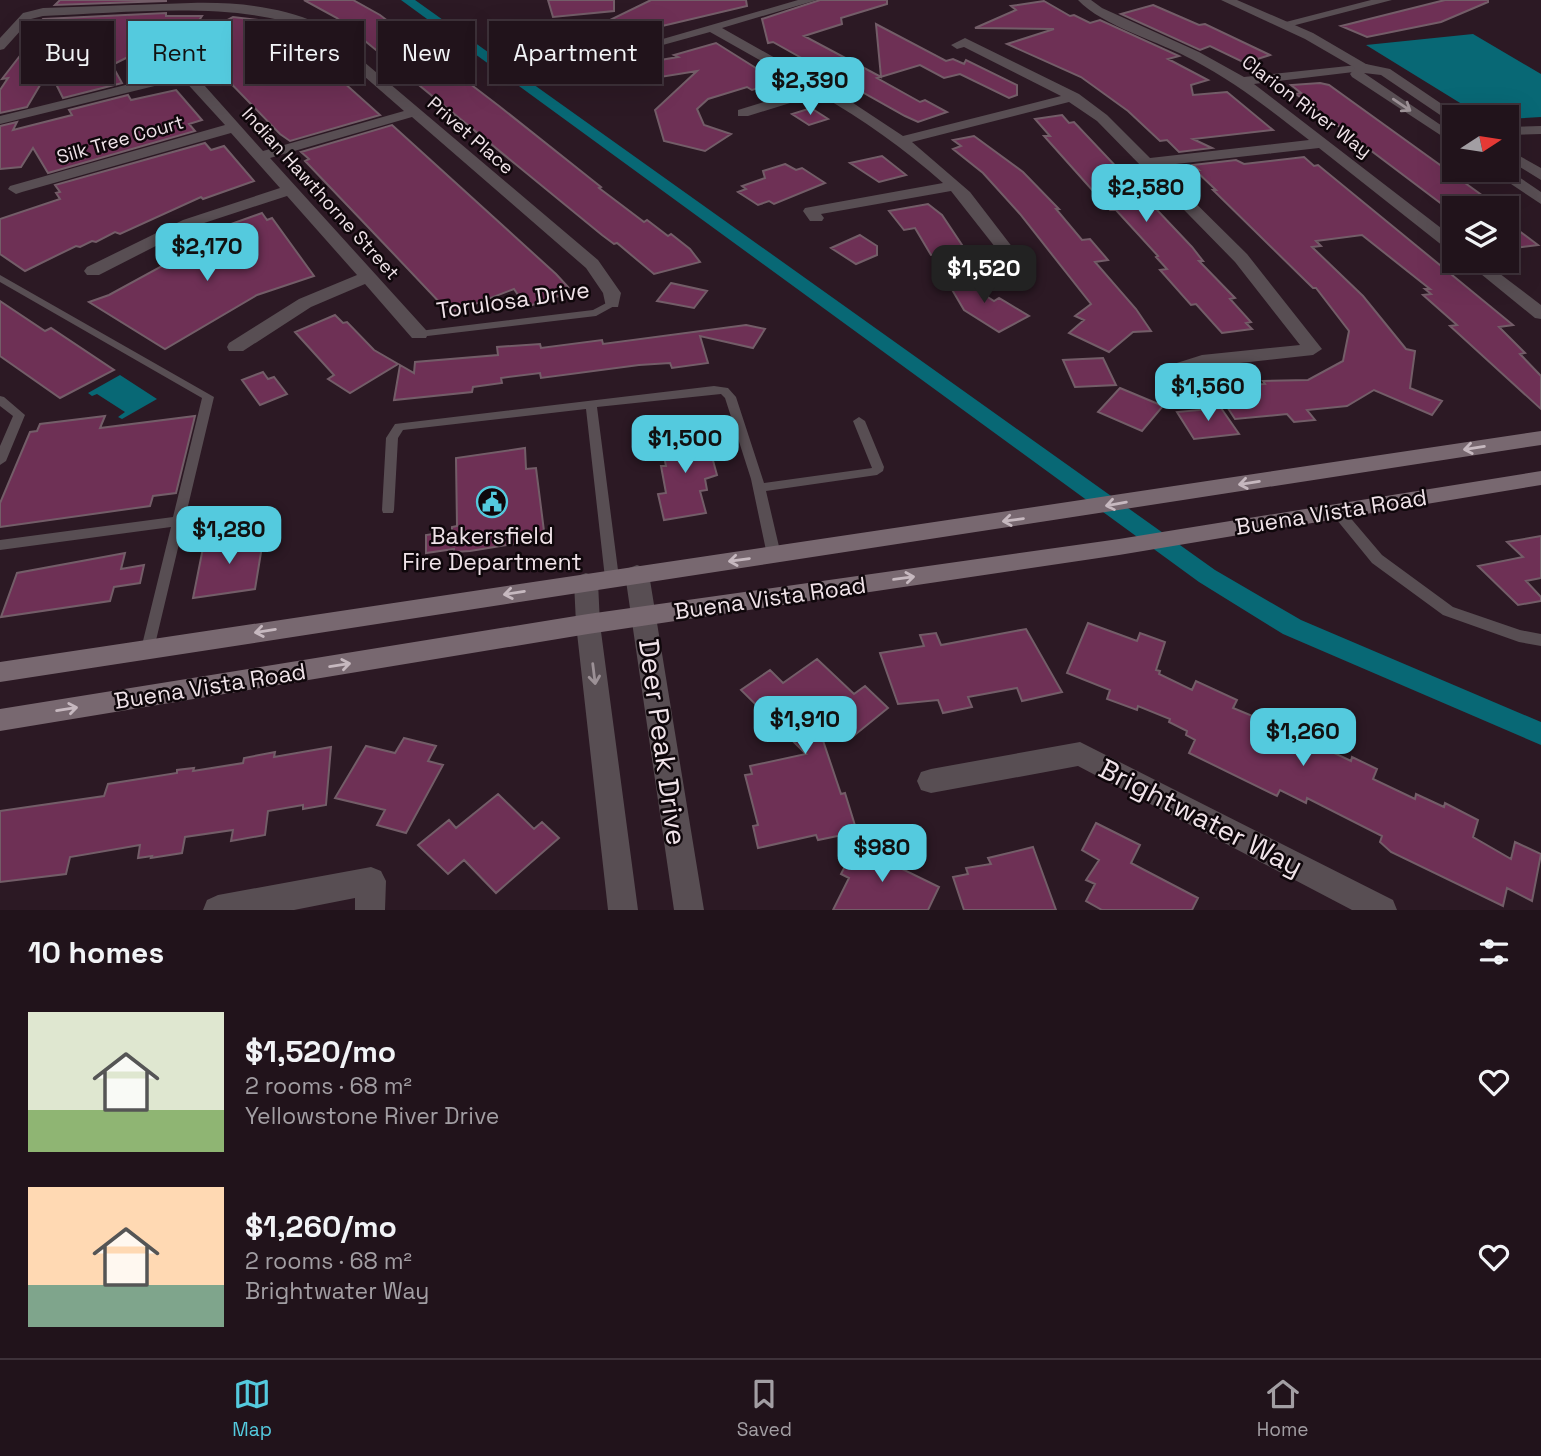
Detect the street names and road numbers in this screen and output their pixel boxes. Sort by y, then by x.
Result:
street label: Clarion River Way [1237,49,1377,163]
street label: Privet Place [422,91,519,180]
street label: Indian Hawthorne Street [236,102,405,285]
street label: Silk Tree Court [54,109,187,170]
street label: Torulosa Drive [435,274,591,326]
street label: Buena Vista Road [1233,482,1429,542]
street label: Buena Vista Road [672,570,868,626]
street label: Deer Peak Drive [631,637,695,847]
street label: Buena Vista Road [112,656,308,716]
street label: Brightwater Way [1093,750,1309,884]

